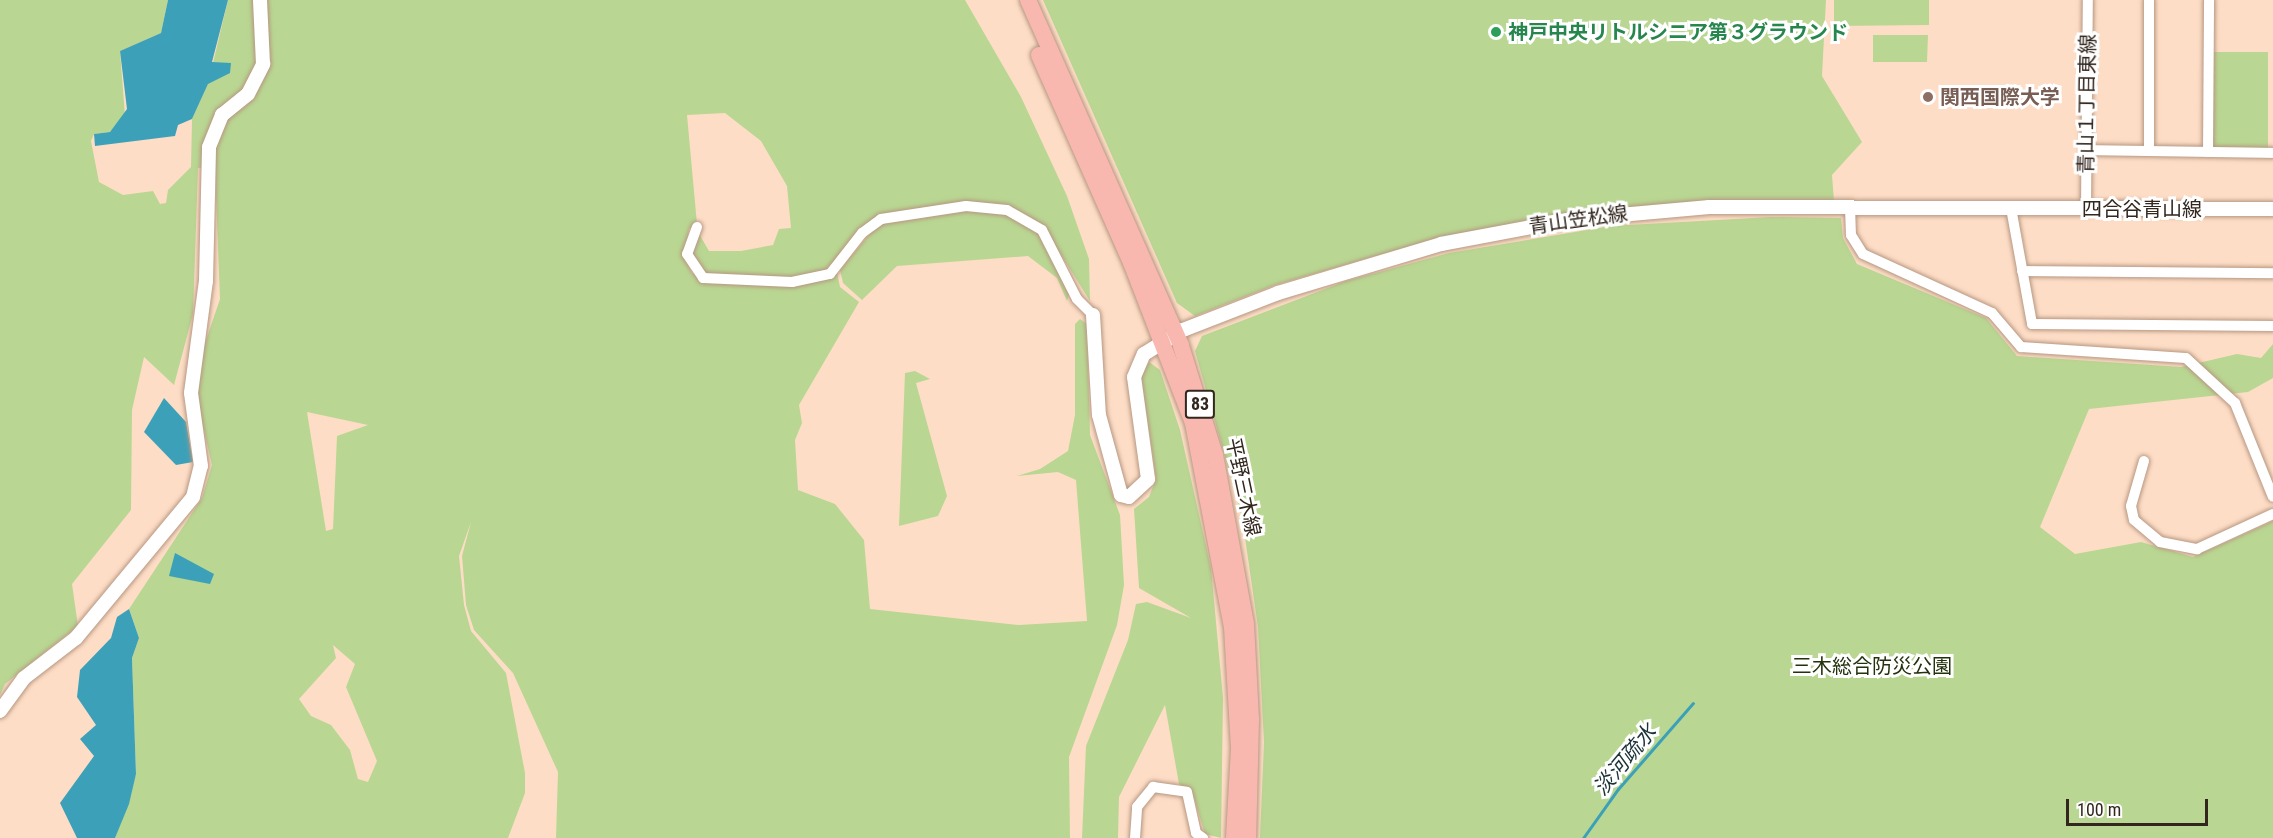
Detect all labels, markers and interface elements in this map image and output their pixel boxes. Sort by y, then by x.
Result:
place label: 神戸中央リトルシニア第３グラウンド [1508,20,1848,44]
marker: 神戸中央リトルシニア第３グラウンド [1489,25,1503,39]
street label: 青山１丁目東線 [2074,34,2100,174]
place label: 関西国際大学 [1940,85,2060,109]
marker: 関西国際大学 [1921,90,1935,104]
street label: 四合谷青山線 [2082,197,2202,221]
street label: 青山笠松線 [1527,201,1629,239]
road number: 83 [1184,389,1216,419]
street label: 平野三木線 [1221,436,1265,538]
park label: 三木総合防災公園 [1792,654,1952,678]
water label: 淡河疏水 [1588,720,1662,800]
scale bar [2069,787,2212,825]
text: 100 m [2077,799,2121,820]

